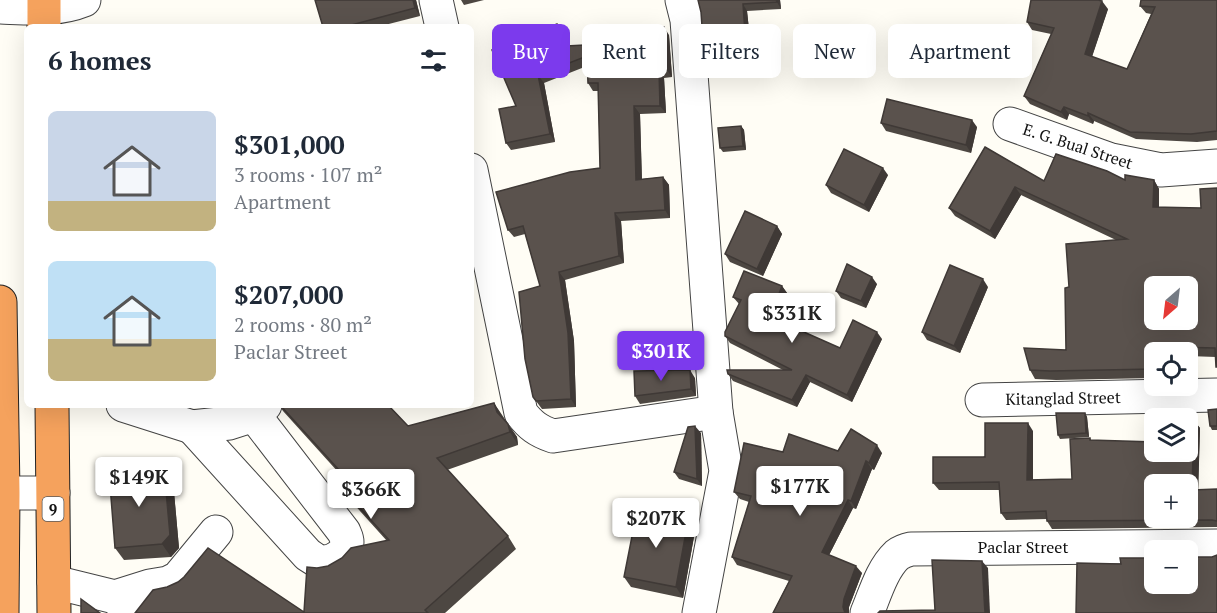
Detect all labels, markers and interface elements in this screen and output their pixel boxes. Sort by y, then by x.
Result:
chip: Buy [492,24,570,78]
chip: Rent [582,24,667,78]
chip: Filters [679,24,781,78]
chip: New [793,24,876,78]
chip: Apartment [888,24,1032,78]
text: 6 homes [48,43,152,77]
icon: filters [417,44,450,77]
street label: E. G. Bual Street [1020,118,1136,174]
text: $301,000 [234,127,345,161]
icon: home [96,135,168,207]
text: 3 rooms · 107 m² [234,161,382,188]
text: Apartment [234,188,331,215]
north arrow [1144,276,1198,330]
map controls [1144,276,1198,594]
text: $207,000 [234,277,343,311]
icon: home [96,285,168,357]
pin: $331K [750,293,834,344]
text: $331K [762,299,822,326]
text: 2 rooms · 80 m² [234,311,372,338]
pin: $301K [619,331,703,382]
text: $301K [631,337,691,364]
text: Paclar Street [234,338,347,365]
button: locate [1144,342,1198,396]
street label: Kitanglad Street [1005,386,1121,410]
button: layers [1144,408,1198,462]
pin: $149K [97,457,181,508]
text: $149K [109,463,169,490]
pin: $177K [758,466,842,517]
pin: $366K [329,469,413,520]
text: $177K [770,472,830,499]
button: + [1144,474,1198,528]
text: $366K [341,475,401,502]
road number: 9 [42,497,64,521]
pin: $207K [614,498,698,549]
text: $207K [626,504,686,531]
street label: Paclar Street [978,536,1068,558]
button: − [1144,540,1198,594]

